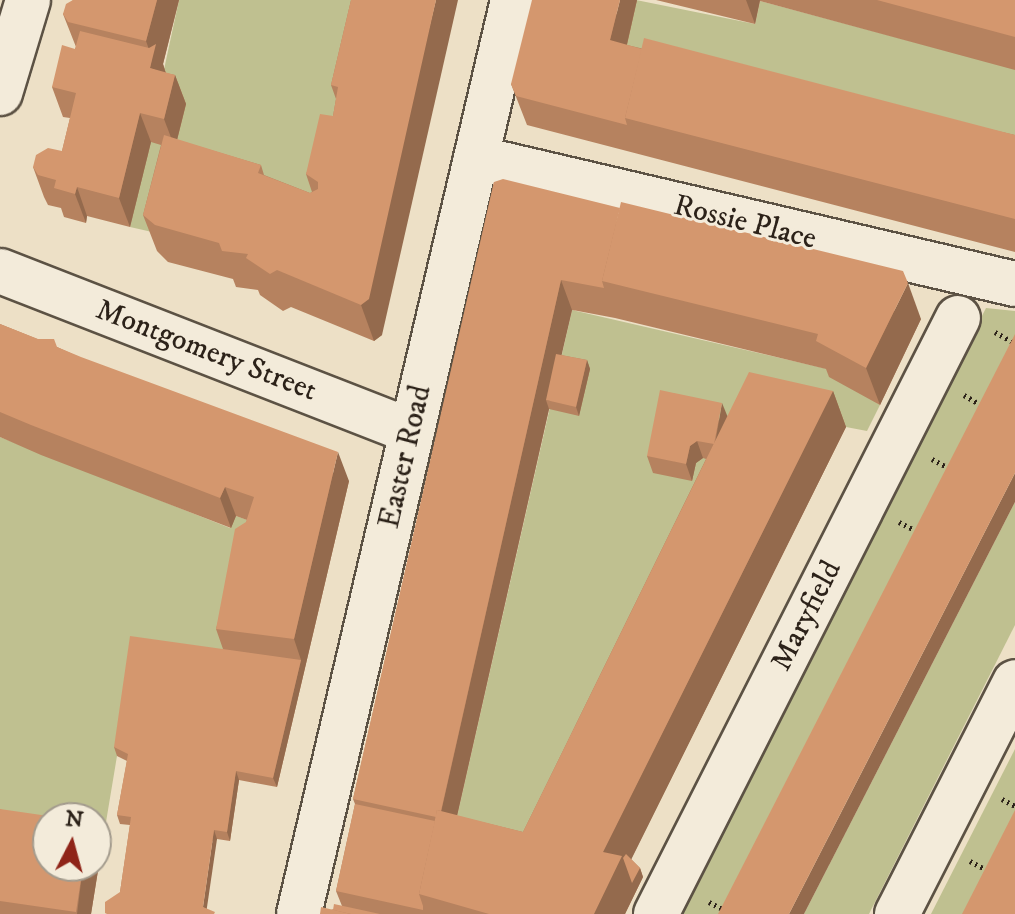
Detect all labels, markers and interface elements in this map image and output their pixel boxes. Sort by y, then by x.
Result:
street label: Rossie Place [670,188,820,258]
street label: Montgomery Street [91,292,321,410]
street label: Easter Road [372,382,440,532]
street label: Maryfield [764,555,850,677]
north arrow [32,802,112,882]
text: N [64,805,85,834]

